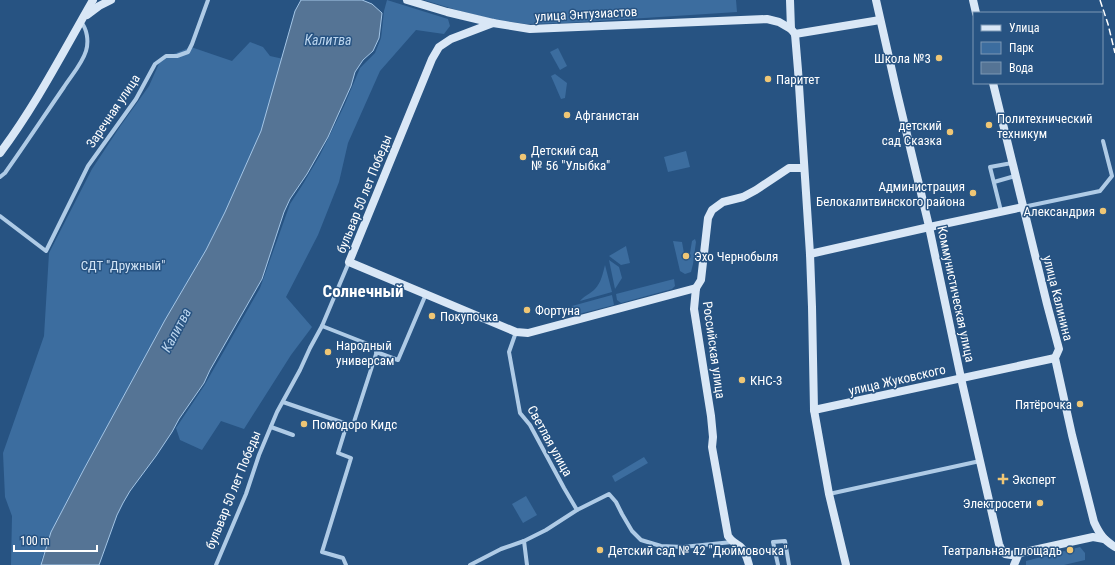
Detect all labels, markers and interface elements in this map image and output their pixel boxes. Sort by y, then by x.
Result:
street label: улица Энтузиастов [534,4,638,24]
legend [973,12,1103,84]
text: Улица [1009,21,1040,35]
water label: Калитва [304,32,352,48]
text: Парк [1009,41,1034,55]
place label: Школа №3 [874,51,931,66]
marker: Школа №3 [934,53,944,63]
text: Вода [1009,61,1034,75]
street label: Заречная улица [83,71,143,151]
place label: Паритет [776,72,820,87]
marker: Паритет [763,74,773,84]
place label: Афганистан [575,108,639,123]
marker: Афганистан [562,110,572,120]
place label: Политехнический техникум [997,111,1093,141]
place label: детский сад Сказка [882,118,942,148]
marker: Политехнический техникум [984,120,994,130]
marker: детский сад Сказка [945,127,955,137]
street label: бульвар 50 лет Победы [333,133,395,255]
place label: Детский сад № 56 "Улыбка" [531,143,610,173]
marker: Детский сад № 56 "Улыбка" [518,152,528,162]
place label: Администрация Белокалитвинского района [816,179,965,209]
marker: Администрация Белокалитвинского района [968,188,978,198]
place label: Александрия [1023,204,1095,219]
marker: Александрия [1098,206,1108,216]
street label: Коммунистическая улица [934,225,978,363]
place label: Эхо Чернобыля [694,249,778,264]
marker: Эхо Чернобыля [681,251,691,261]
street label: улица Калинина [1040,254,1076,342]
park label: СДТ "Дружный" [81,258,165,273]
district label: Солнечный [323,281,403,301]
street label: Российская улица [700,300,728,400]
place label: Фортуна [535,303,580,318]
water label: Калитва [158,305,194,355]
marker: Фортуна [522,305,532,315]
place label: Покупочка [440,309,498,324]
marker: Покупочка [427,311,437,321]
place label: Народный универсам [336,338,394,368]
marker: Народный универсам [323,347,333,357]
street label: улица Жуковского [847,362,947,398]
place label: КНС-3 [750,373,782,388]
marker: КНС-3 [737,375,747,385]
place label: Пятёрочка [1015,397,1072,412]
marker: Пятёрочка [1075,399,1085,409]
street label: Светлая улица [524,403,576,479]
place label: Помодоро Кидс [312,417,397,432]
marker: Помодоро Кидс [299,419,309,429]
street label: бульвар 50 лет Победы [202,429,264,551]
place label: Эксперт [1012,472,1056,487]
marker: Эксперт [997,473,1009,485]
place label: Электросети [963,496,1032,511]
marker: Электросети [1035,498,1045,508]
scale bar [14,527,97,553]
text: 100 m [20,534,50,548]
place label: Детский сад № 42 "Дюймовочка" [608,543,788,558]
place label: Театральная площадь [942,543,1062,558]
marker: Детский сад № 42 "Дюймовочка" [595,545,605,555]
marker: Театральная площадь [1065,545,1075,555]

